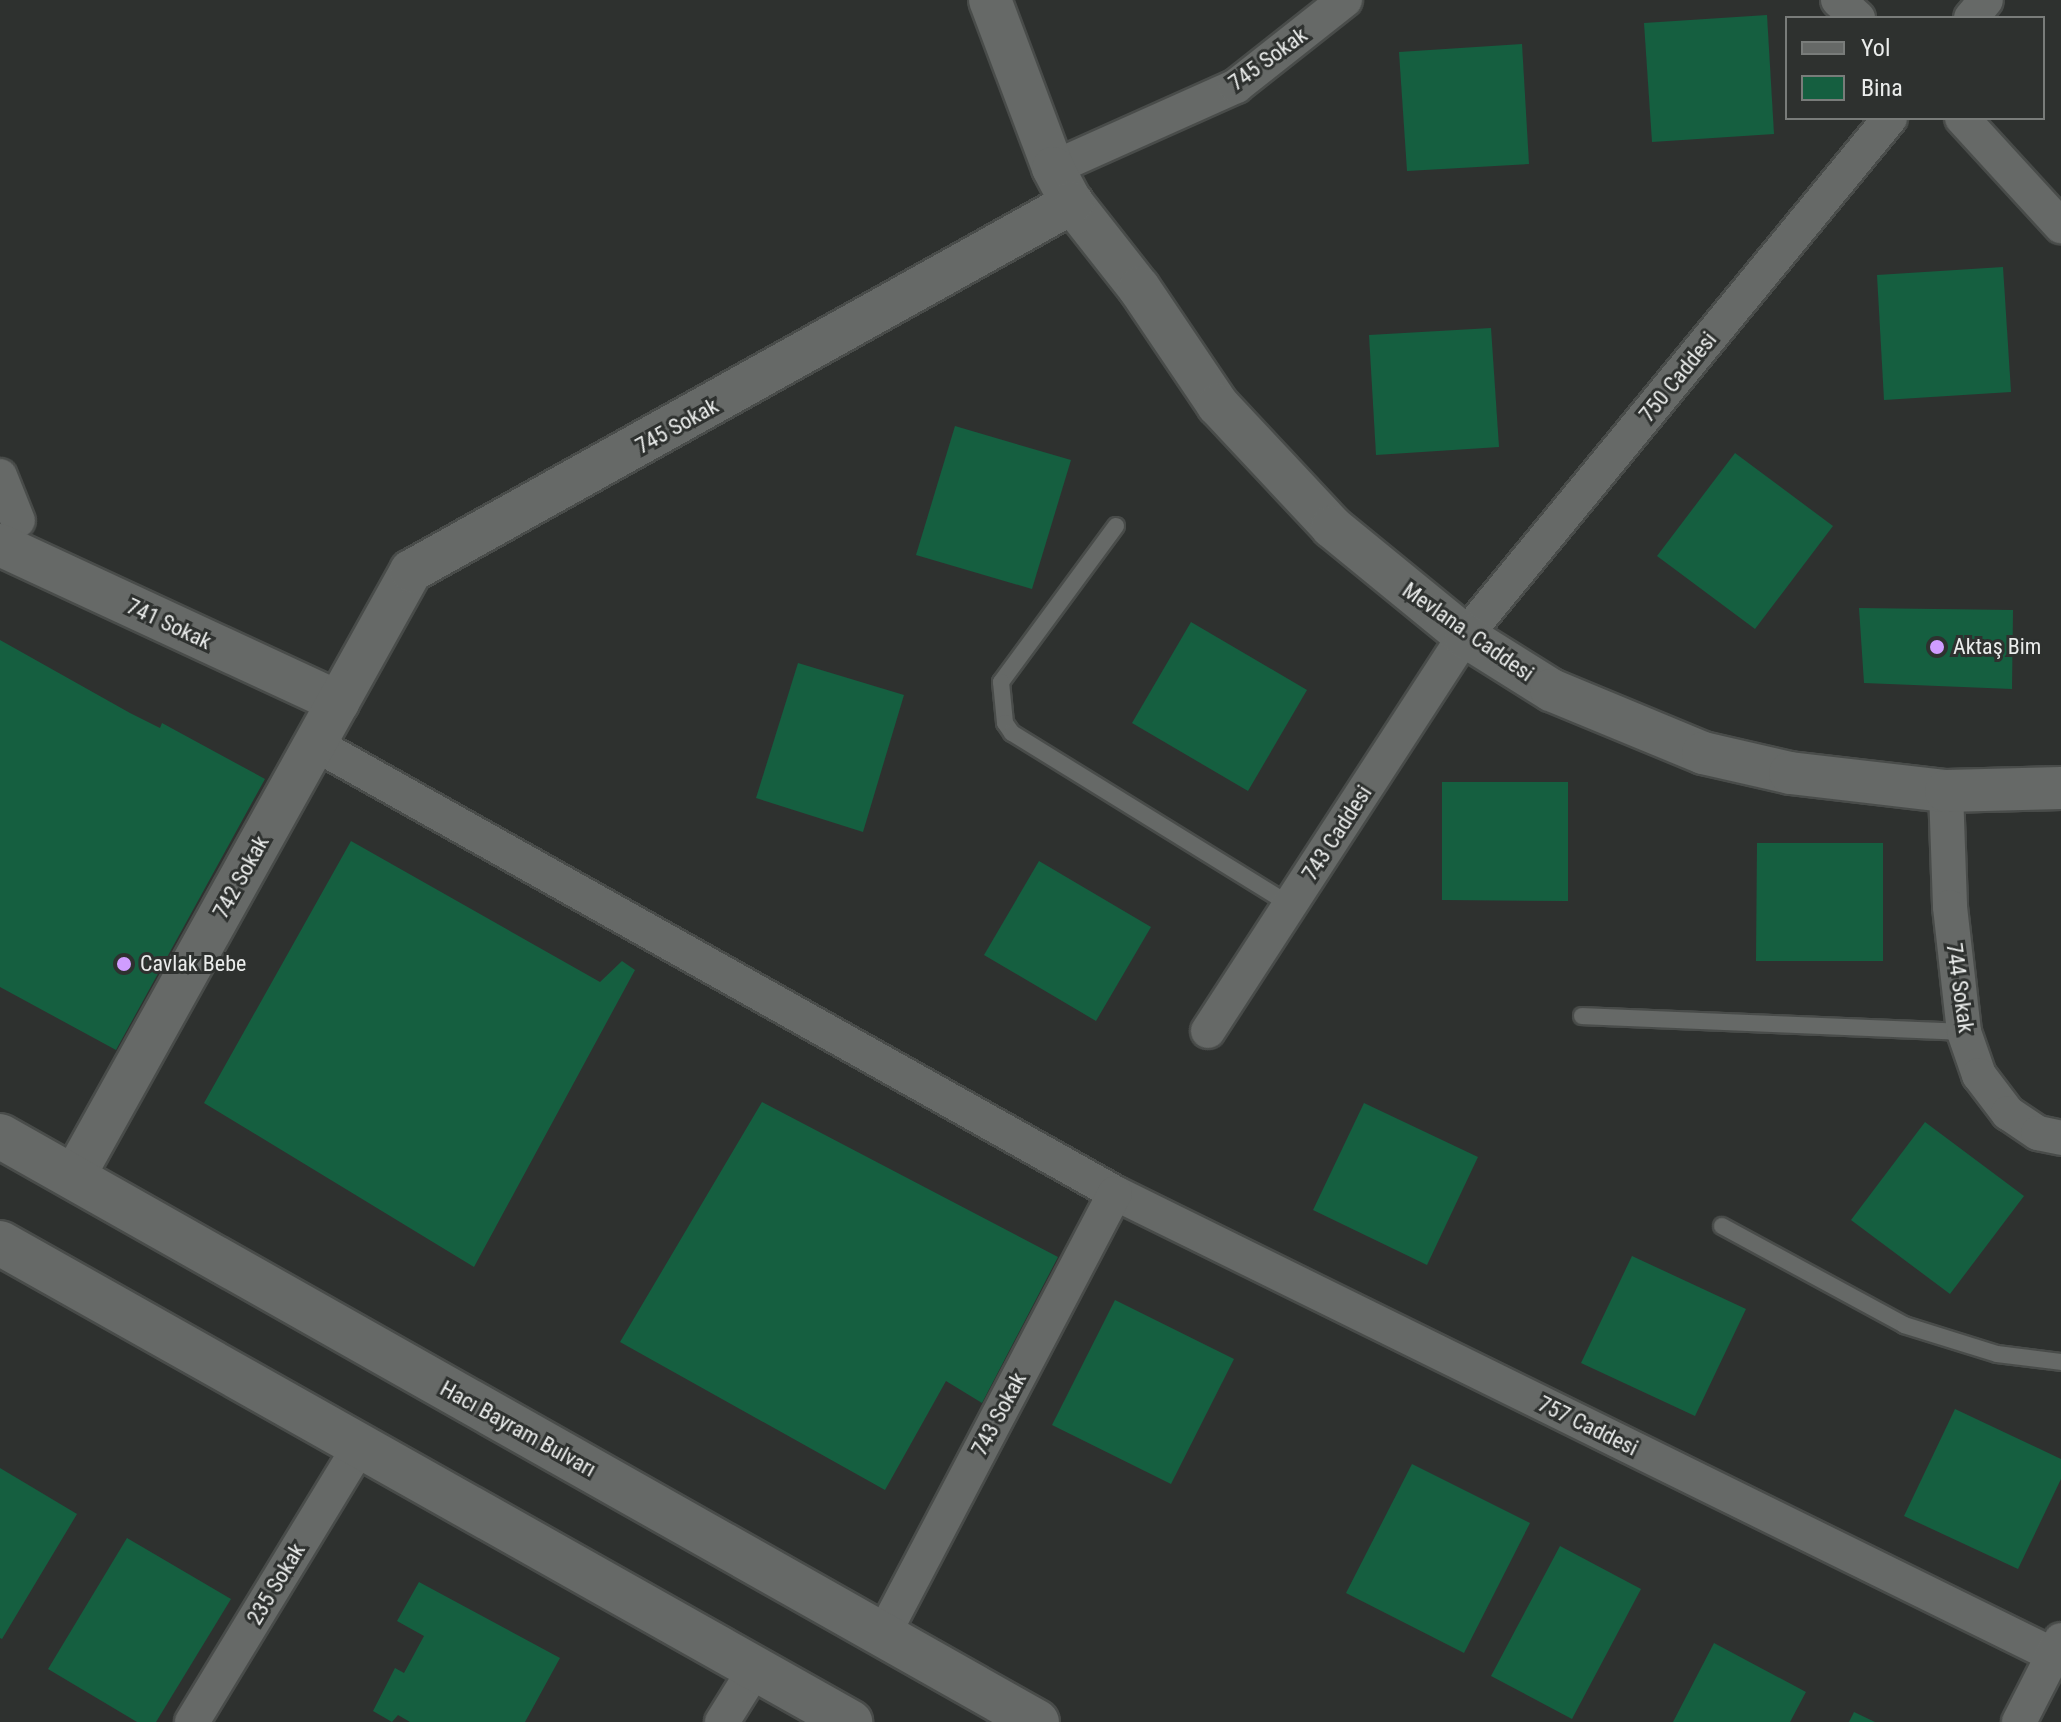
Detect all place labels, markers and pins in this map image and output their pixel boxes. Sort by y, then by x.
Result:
place label: Aktaş Bim [1953,634,2041,660]
marker: Aktaş Bim [1928,638,1946,656]
place label: Cavlak Bebe [140,951,246,977]
marker: Cavlak Bebe [115,955,133,973]

